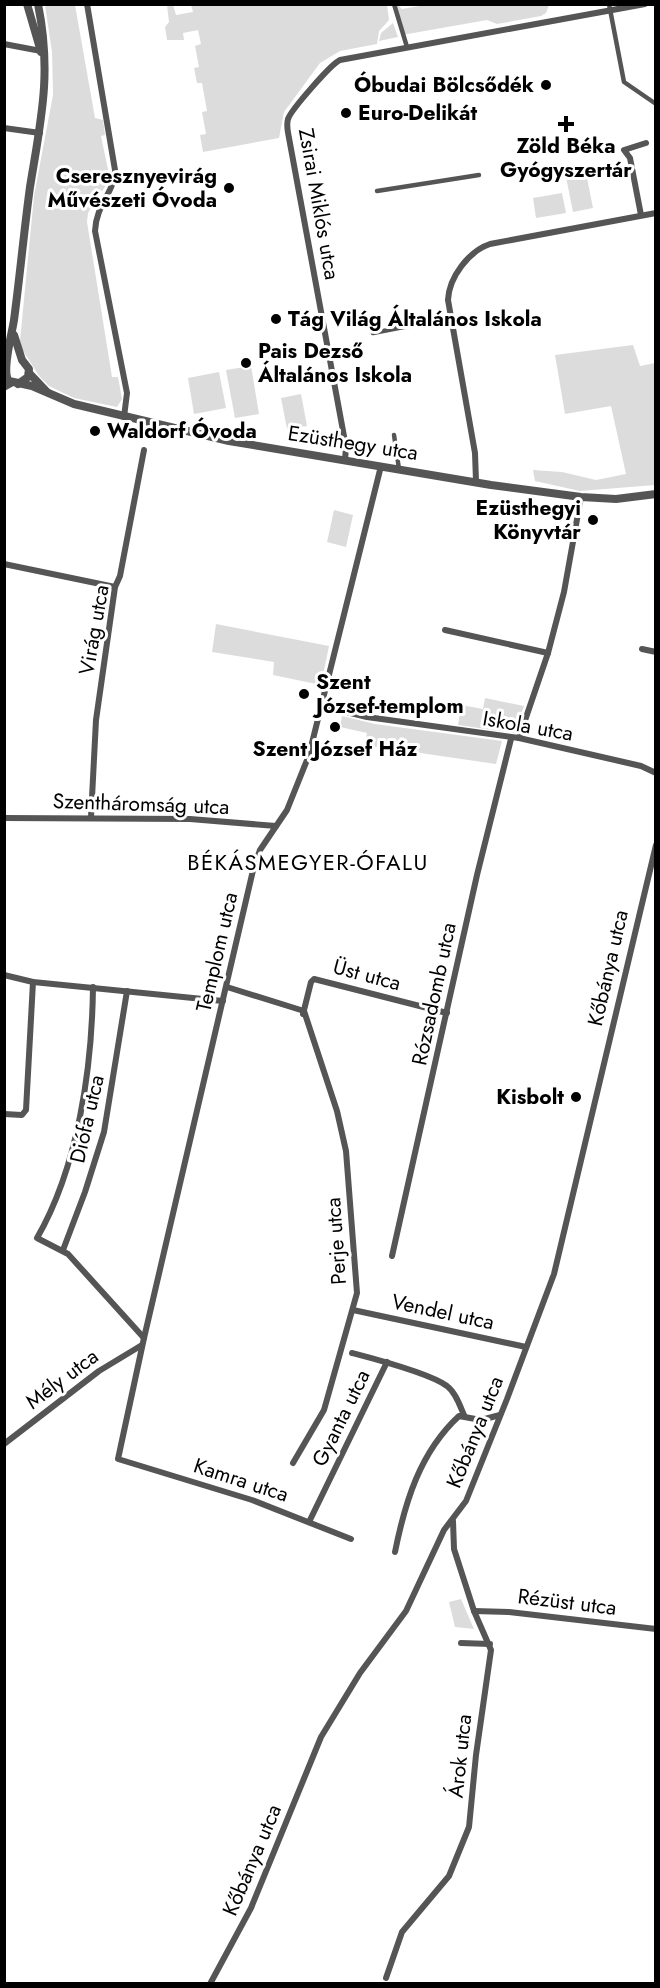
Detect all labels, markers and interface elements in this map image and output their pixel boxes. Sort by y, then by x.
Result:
place label: Óbudai Bölcsődék [354,70,534,100]
marker: Óbudai Bölcsődék [539,78,553,92]
place label: Euro-Delikát [358,98,478,128]
marker: Euro-Delikát [339,106,353,120]
marker: Zöld Béka Gyógyszertár [559,117,573,131]
street label: Zsirai Miklós utca [291,126,347,282]
place label: Zöld Béka Gyógyszertár [500,131,632,185]
place label: Cseresznyevirág Művészeti Óvoda [47,161,217,215]
marker: Cseresznyevirág Művészeti Óvoda [222,181,236,195]
place label: Tág Világ Általános Iskola [288,304,542,334]
marker: Tág Világ Általános Iskola [269,312,283,326]
place label: Pais Dezső Általános Iskola [257,336,412,390]
marker: Pais Dezső Általános Iskola [239,356,253,370]
place label: Waldorf Óvoda [107,416,257,446]
street label: Ezüsthegy utca [286,418,420,468]
marker: Waldorf Óvoda [88,424,102,438]
place label: Ezüsthegyi Könyvtár [476,493,581,547]
marker: Ezüsthegyi Könyvtár [586,513,600,527]
street label: Virág utca [71,582,117,678]
place label: Szent József-templom [312,667,464,721]
marker: Szent József-templom [297,687,311,701]
street label: Iskola utca [480,703,576,749]
marker: Szent József Ház [328,720,342,734]
place label: Szent József Ház [253,734,417,764]
street label: Szentháromság utca [52,786,230,822]
district label: BÉKÁSMEGYER-ÓFALU [187,846,429,878]
street label: Templom utca [189,889,245,1015]
street label: Kőbánya utca [580,907,636,1029]
street label: Rózsadomb utca [404,920,464,1068]
street label: Üst utca [330,952,404,998]
street label: Diófa utca [62,1072,112,1166]
place label: Kisbolt [496,1082,564,1112]
marker: Kisbolt [569,1090,583,1104]
street label: Perje utca [318,1196,354,1286]
street label: Vendel utca [389,1287,497,1337]
street label: Mély utca [19,1342,105,1416]
street label: Gyanta utca [305,1364,377,1472]
street label: Kőbánya utca [439,1372,511,1492]
street label: Kamra utca [190,1451,292,1509]
street label: Rézüst utca [516,1581,618,1623]
street label: Árok utca [441,1713,479,1799]
street label: Kőbánya utca [215,1800,289,1920]

